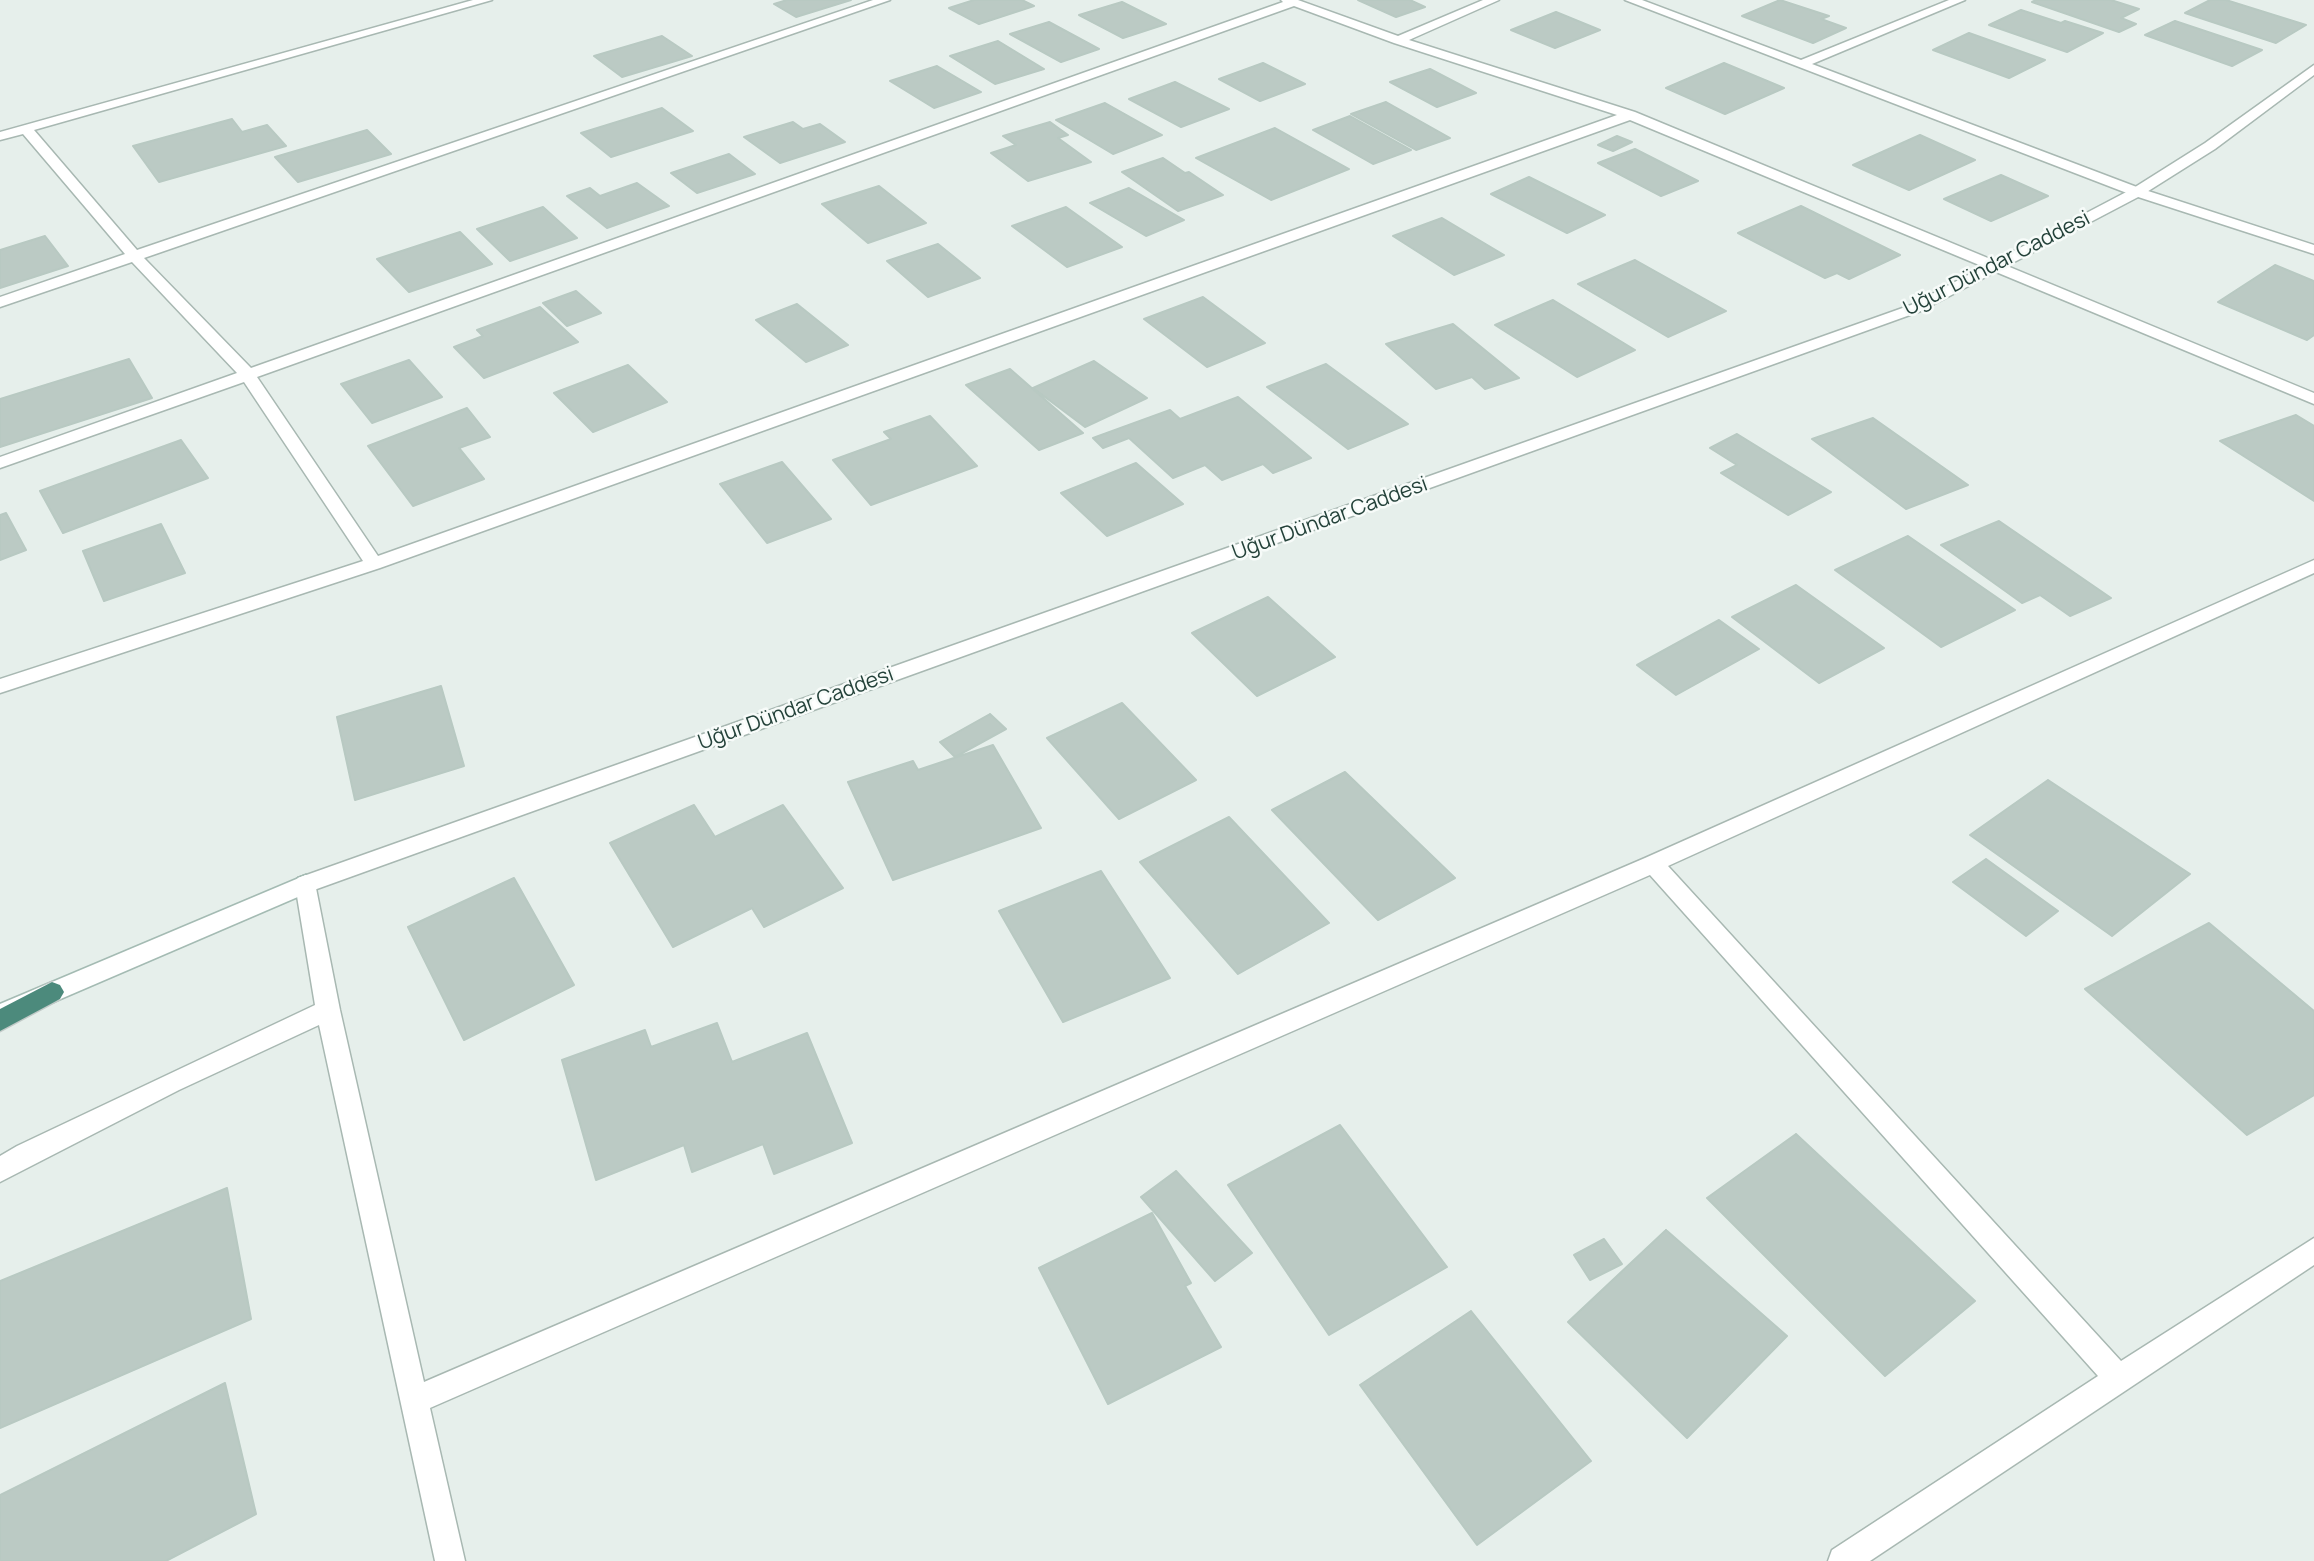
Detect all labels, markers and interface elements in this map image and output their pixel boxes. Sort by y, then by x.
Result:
street label: Uğur Dündar Caddesi [1899,206,2095,322]
street label: Uğur Dündar Caddesi [1229,472,1431,566]
street label: Uğur Dündar Caddesi [695,662,897,756]

